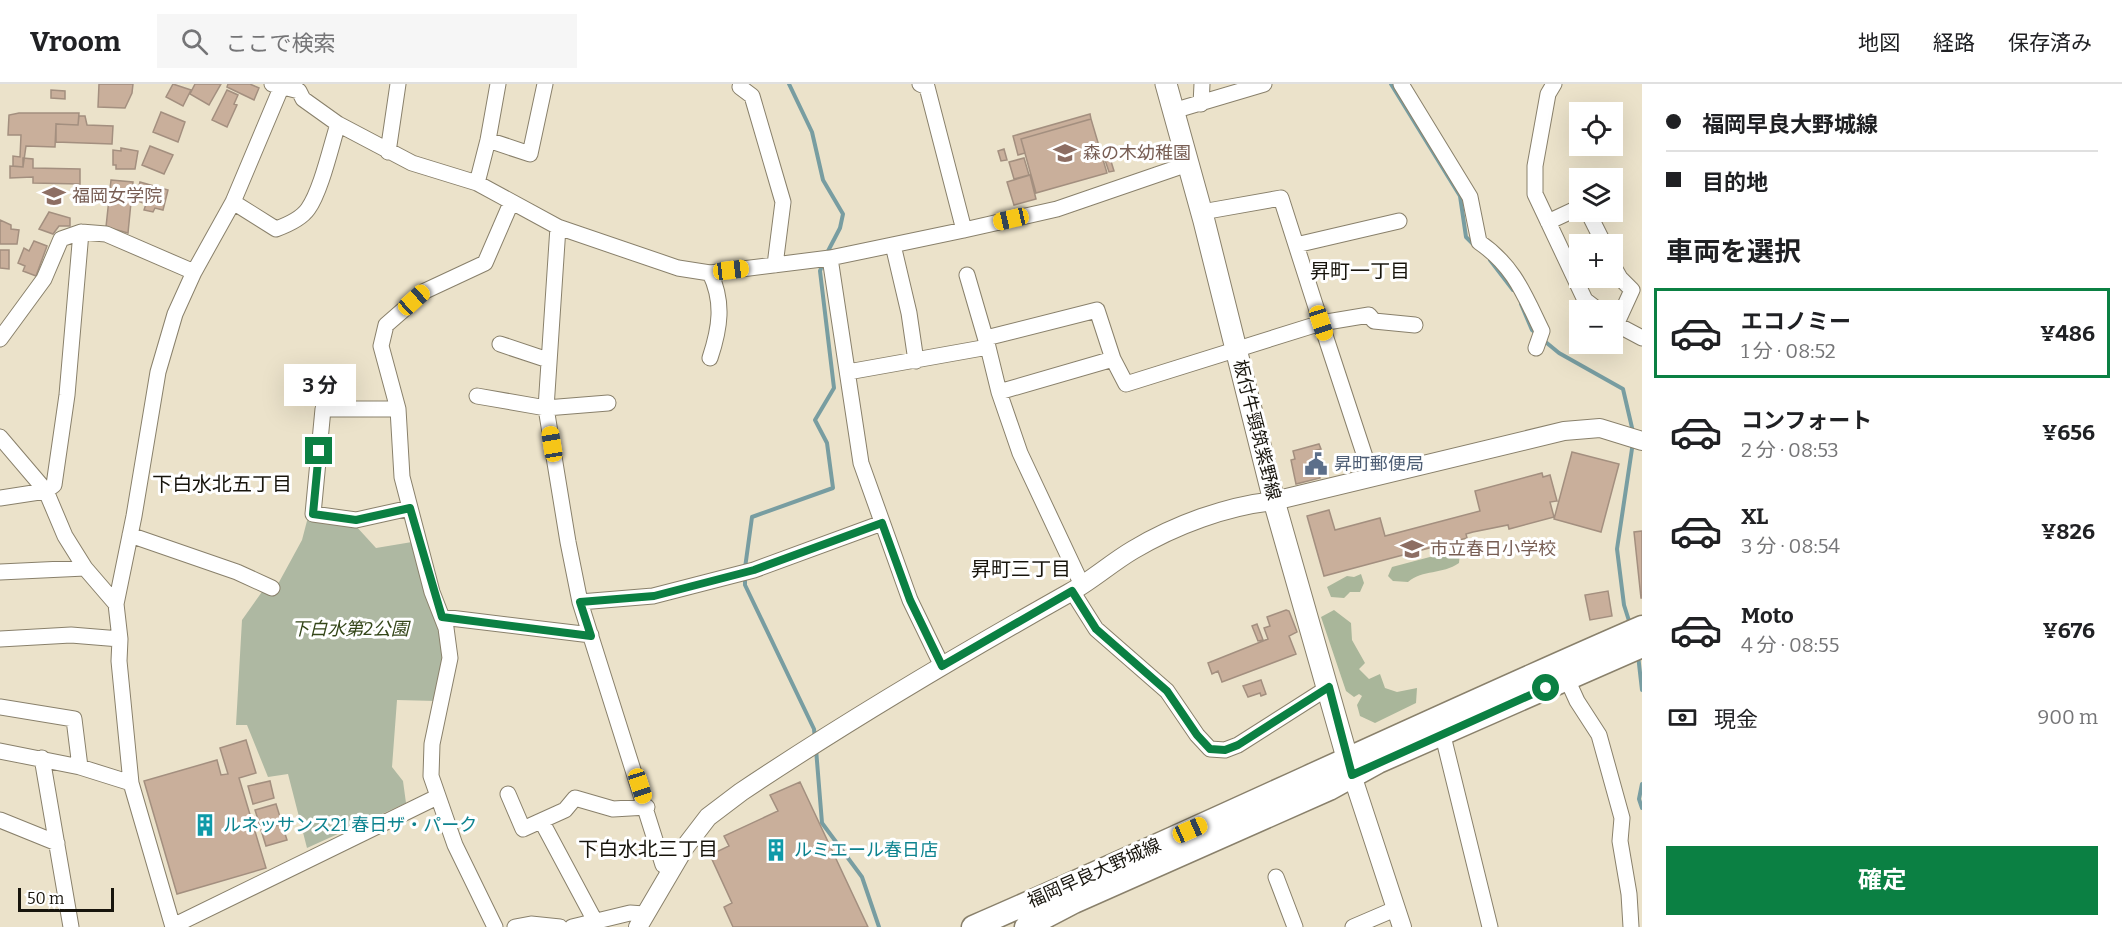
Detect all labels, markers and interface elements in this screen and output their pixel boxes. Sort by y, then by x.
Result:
search box [157,14,577,68]
text: Vroom [30,25,121,58]
icon: search [178,25,211,58]
text: ここで検索 [226,30,336,57]
text: 地図 [1858,30,1900,56]
text: 経路 [1933,30,1975,56]
text: 保存済み [2008,30,2092,56]
map controls [1569,102,1623,354]
button: locate [1569,102,1623,156]
text: 福岡早良大野城線 [1702,111,1878,138]
school or university icon: 森の木幼稚園 [1052,140,1078,166]
place label: 森の木幼稚園 [1083,142,1191,164]
button: layers [1569,168,1623,222]
text: 目的地 [1702,169,1768,196]
school or university icon: 福岡女学院 [41,183,67,209]
place label: 福岡女学院 [72,185,162,207]
car [991,206,1031,232]
button: + [1569,234,1623,288]
text: 車両を選択 [1666,236,1801,268]
car [712,259,750,281]
district label: 昇町一丁目 [1310,259,1410,283]
car [395,281,433,319]
button: − [1569,300,1623,354]
car [1307,303,1335,343]
icon: car [1669,306,1723,360]
text: エコノミー [1741,308,1851,335]
text: ¥486 [2040,320,2095,347]
text: 1 分 · 08:52 [1741,339,1836,363]
street label: 板付牛頸筑紫野線 [1229,357,1285,503]
callout: 3 分 [283,364,355,406]
text: 3 分 [302,373,338,397]
icon: car [1669,405,1723,459]
text: コンフォート [1741,407,1872,434]
text: ¥656 [2042,419,2095,446]
car [540,425,564,463]
route end [305,437,332,464]
text: 2 分 · 08:53 [1741,438,1839,462]
public building icon: 昇町郵便局 [1303,451,1329,477]
place label: 昇町郵便局 [1334,453,1424,475]
district label: 下白水北五丁目 [152,472,292,496]
text: XL [1741,503,1768,530]
icon: car [1669,504,1723,558]
text: ¥826 [2041,518,2095,545]
text: 3 分 · 08:54 [1741,534,1840,558]
school or university icon: 市立春日小学校 [1399,536,1425,562]
place label: 市立春日小学校 [1430,538,1556,560]
district label: 昇町三丁目 [971,557,1071,581]
text: Moto [1741,602,1794,629]
icon: car [1669,603,1723,657]
text: ¥676 [2042,617,2095,644]
park label: 下白水第2公園 [291,618,412,640]
text: 4 分 · 08:55 [1741,633,1839,657]
route start [1532,674,1559,701]
icon: cash [1666,701,1699,734]
text: 900 m [2038,705,2098,729]
text: 現金 [1714,706,1758,733]
car [626,766,654,806]
building icon: ルネッサンス21 春日ザ・パーク [192,812,218,838]
place label: ルネッサンス21 春日ザ・パーク [223,814,477,836]
car [1170,814,1210,846]
street label: 福岡早良大野城線 [1024,834,1164,912]
district label: 下白水北三丁目 [578,837,718,861]
building icon: ルミエール春日店 [763,837,789,863]
place label: ルミエール春日店 [794,839,938,861]
button: 確定 [1666,846,2098,915]
scale bar [18,885,114,912]
text: 50 m [27,889,64,908]

